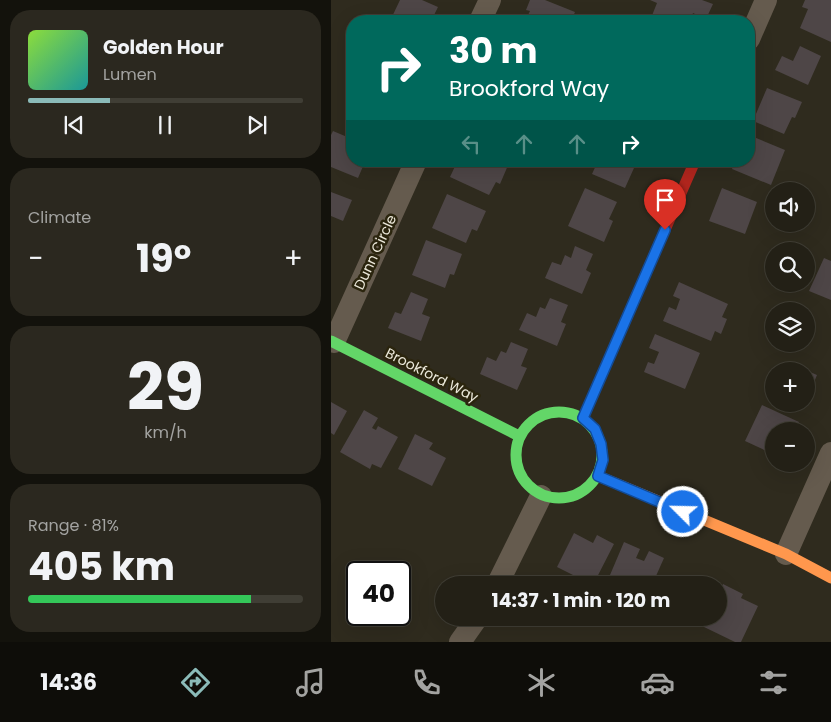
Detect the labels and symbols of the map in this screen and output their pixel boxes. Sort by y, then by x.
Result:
pin [644,179,686,230]
street label: Dunn Circle [349,211,401,293]
street label: Brookford Way [382,343,482,407]
position arrow [656,485,708,537]
speed limit sign: 40 [346,561,411,626]

